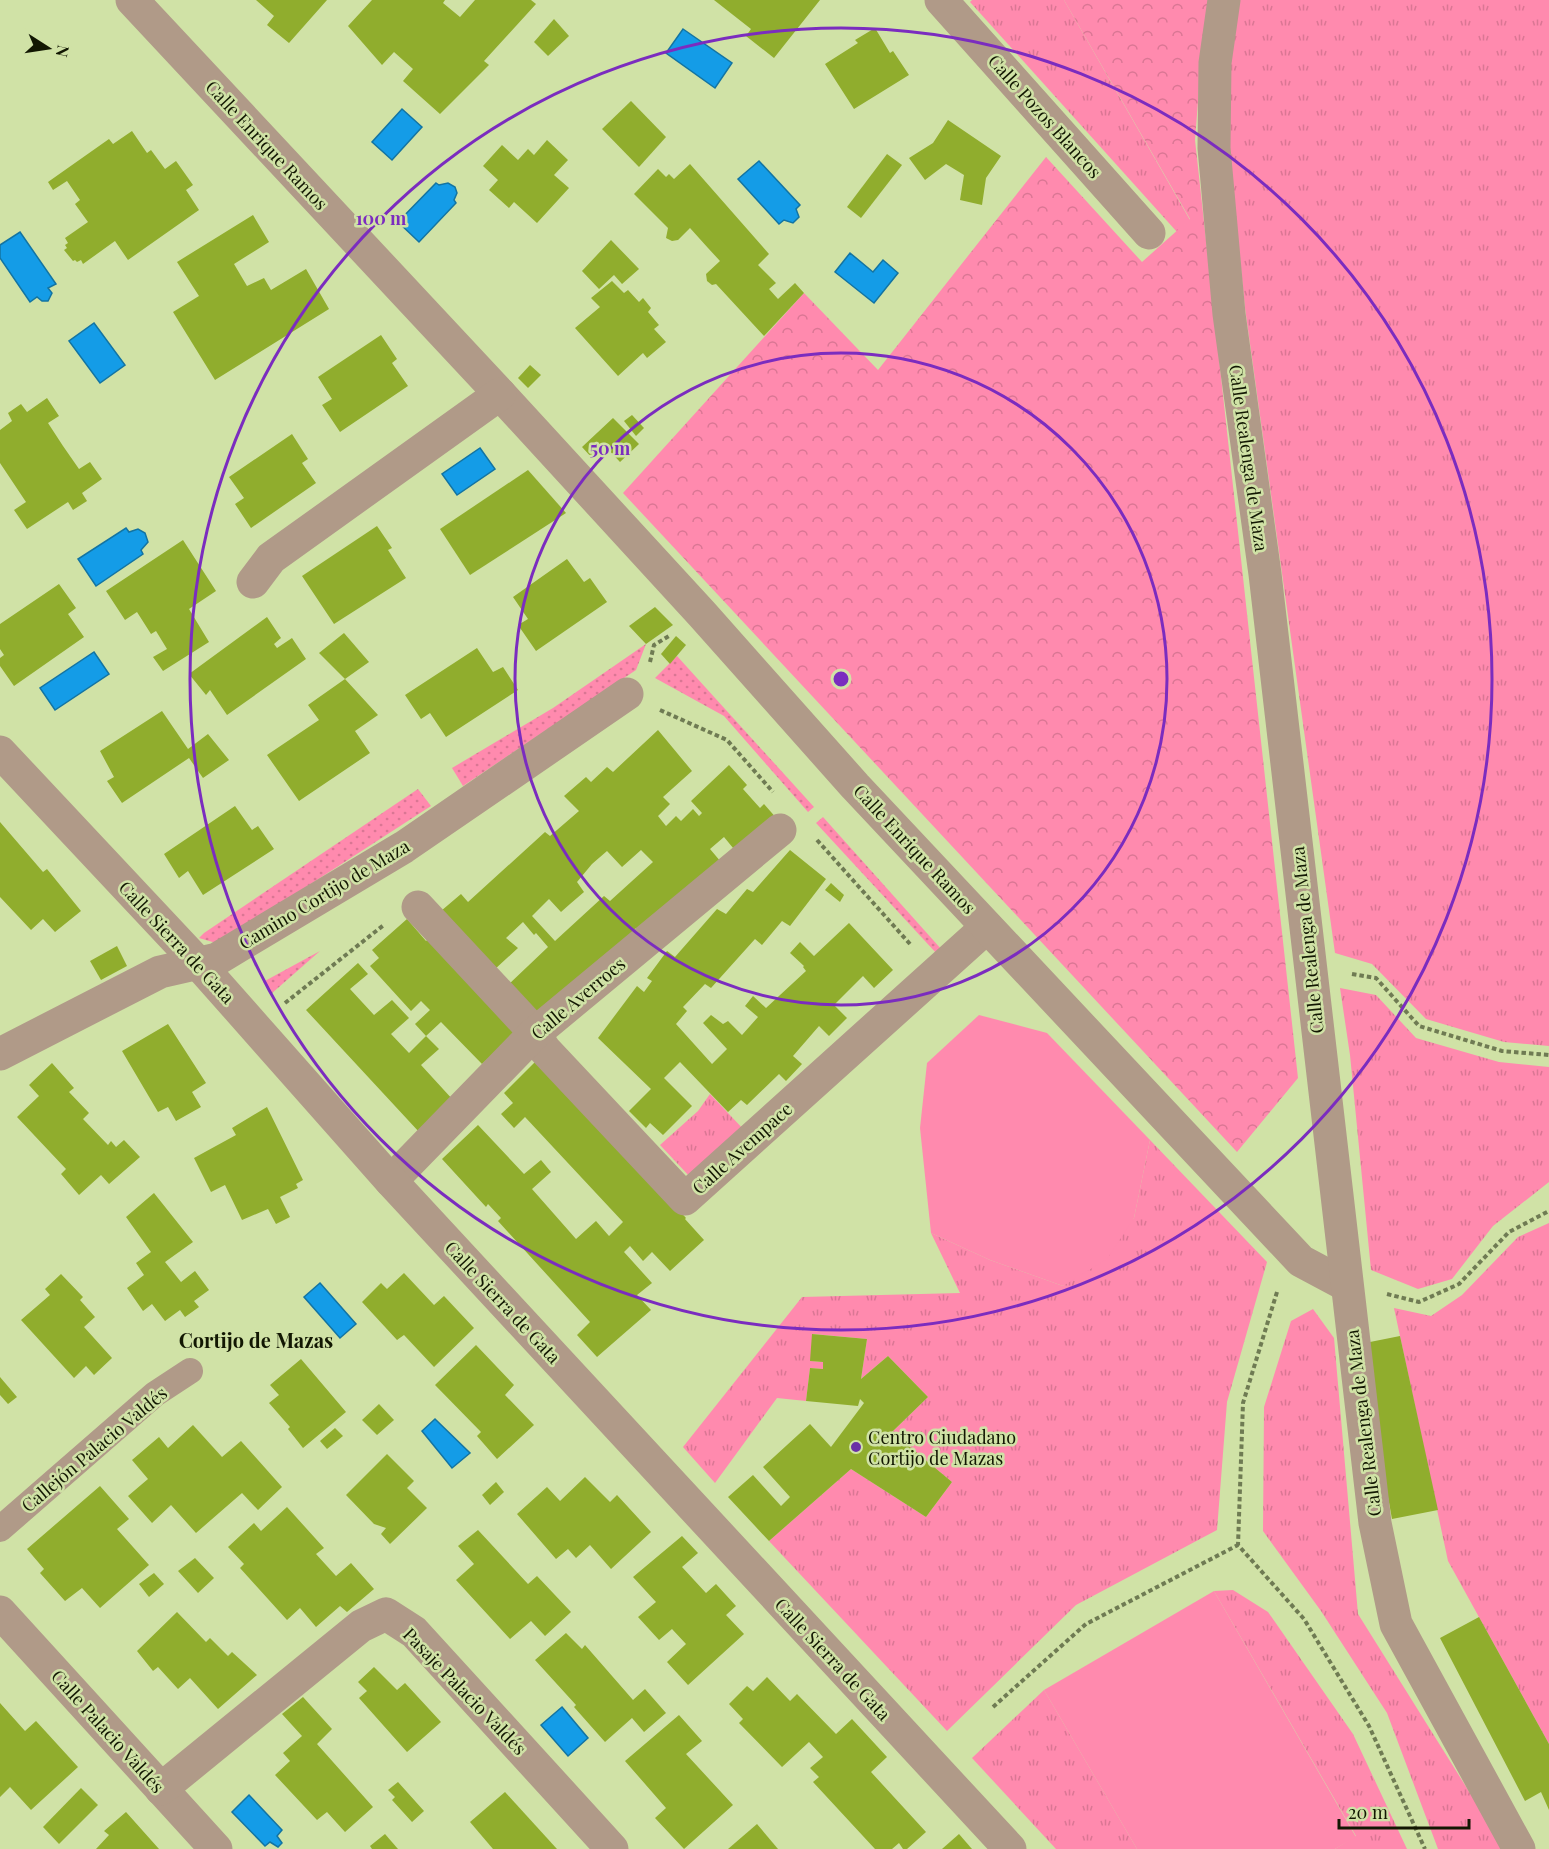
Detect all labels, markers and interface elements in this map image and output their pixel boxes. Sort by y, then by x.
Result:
north arrow [18,18,78,78]
text: N [52,43,75,59]
street label: Calle Pozos Blancos [983,49,1107,183]
street label: Calle Enrique Ramos [201,75,333,215]
text: 100 m [356,206,407,230]
street label: Calle Realenga de Maza [1224,363,1274,553]
text: 50 m [590,436,631,460]
centre of rings [831,669,851,689]
street label: Calle Enrique Ramos [849,779,981,919]
street label: Camino Cortijo de Maza [234,834,414,954]
street label: Calle Realenga de Maza [1285,845,1329,1035]
street label: Calle Sierra de Gata [114,876,240,1008]
street label: Calle Averroes [526,951,630,1045]
street label: Calle Avempace [687,1097,797,1199]
street label: Calle Sierra de Gata [440,1236,566,1368]
district label: Cortijo de Mazas [179,1326,333,1353]
street label: Calle Realenga de Maza [1340,1328,1386,1518]
street label: Callejón Palacio Valdés [16,1381,172,1517]
place label: Centro Ciudadano Cortijo de Mazas [868,1425,1016,1470]
marker: Centro Ciudadano Cortijo de Mazas [849,1440,863,1454]
street label: Calle Sierra de Gata [770,1593,896,1725]
street label: Pasaje Palacio Valdés [398,1622,532,1760]
street label: Calle Palacio Valdés [46,1664,170,1798]
scale bar [1339,1792,1470,1830]
text: 20 m [1348,1800,1388,1824]

